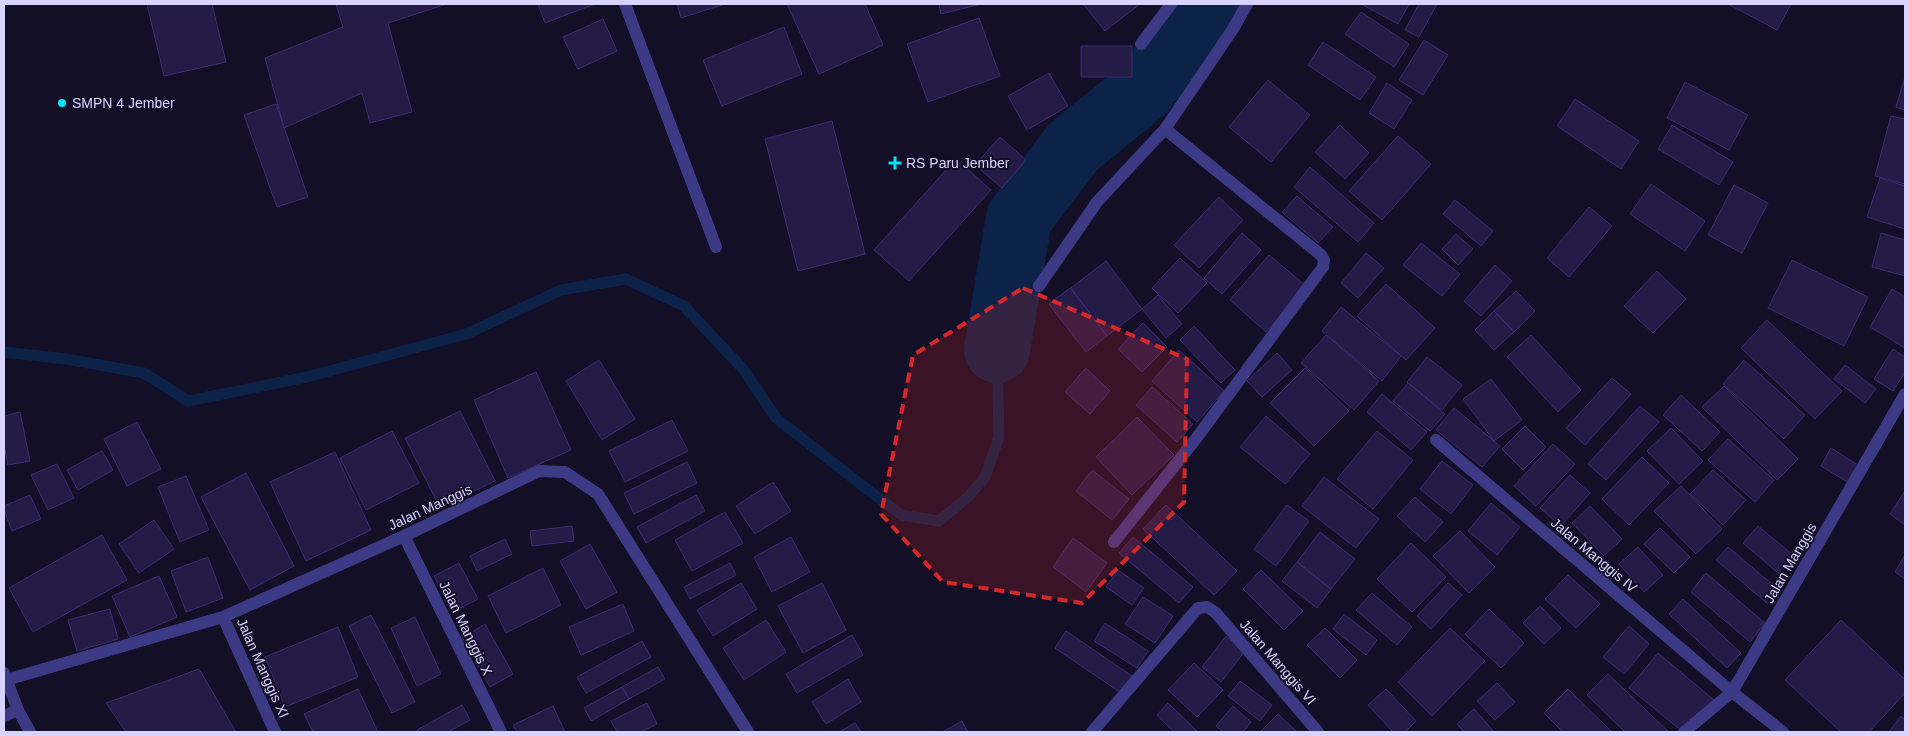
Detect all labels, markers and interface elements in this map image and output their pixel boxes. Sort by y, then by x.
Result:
place label: SMPN 4 Jember [72,95,175,111]
marker: SMPN 4 Jember [56,97,68,109]
place label: RS Paru Jember [906,155,1010,171]
marker: RS Paru Jember [888,156,902,170]
street label: Jalan Manggis [386,481,474,533]
street label: Jalan Manggis IV [1548,514,1641,596]
street label: Jalan Manggis [1761,520,1819,606]
street label: Jalan Manggis X [436,578,496,679]
street label: Jalan Manggis XI [234,616,292,720]
street label: Jalan Manggis VI [1237,616,1319,708]

